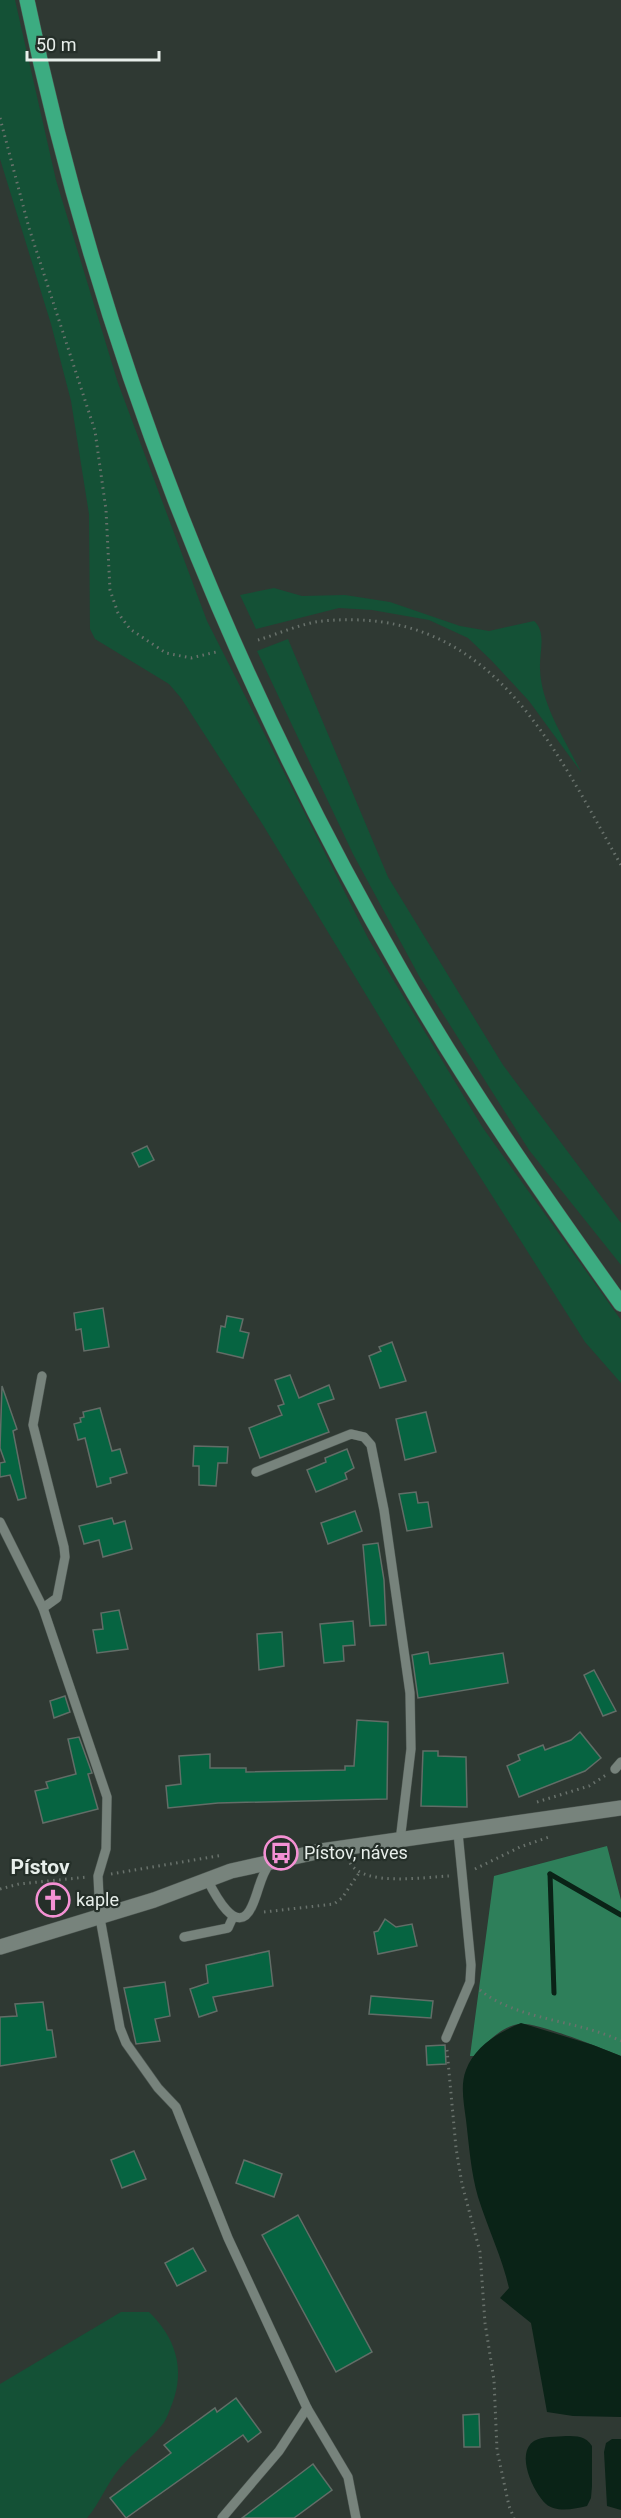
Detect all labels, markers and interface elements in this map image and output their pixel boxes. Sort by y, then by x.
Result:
scale bar [27,24,159,62]
text: 50 m [36,34,76,55]
bus stop icon: Pístov, náves [263,1835,299,1871]
place label: Pístov, náves [304,1842,408,1863]
district label: Pístov [10,1855,70,1879]
church icon: kaple [35,1882,71,1918]
place label: kaple [76,1889,119,1910]

